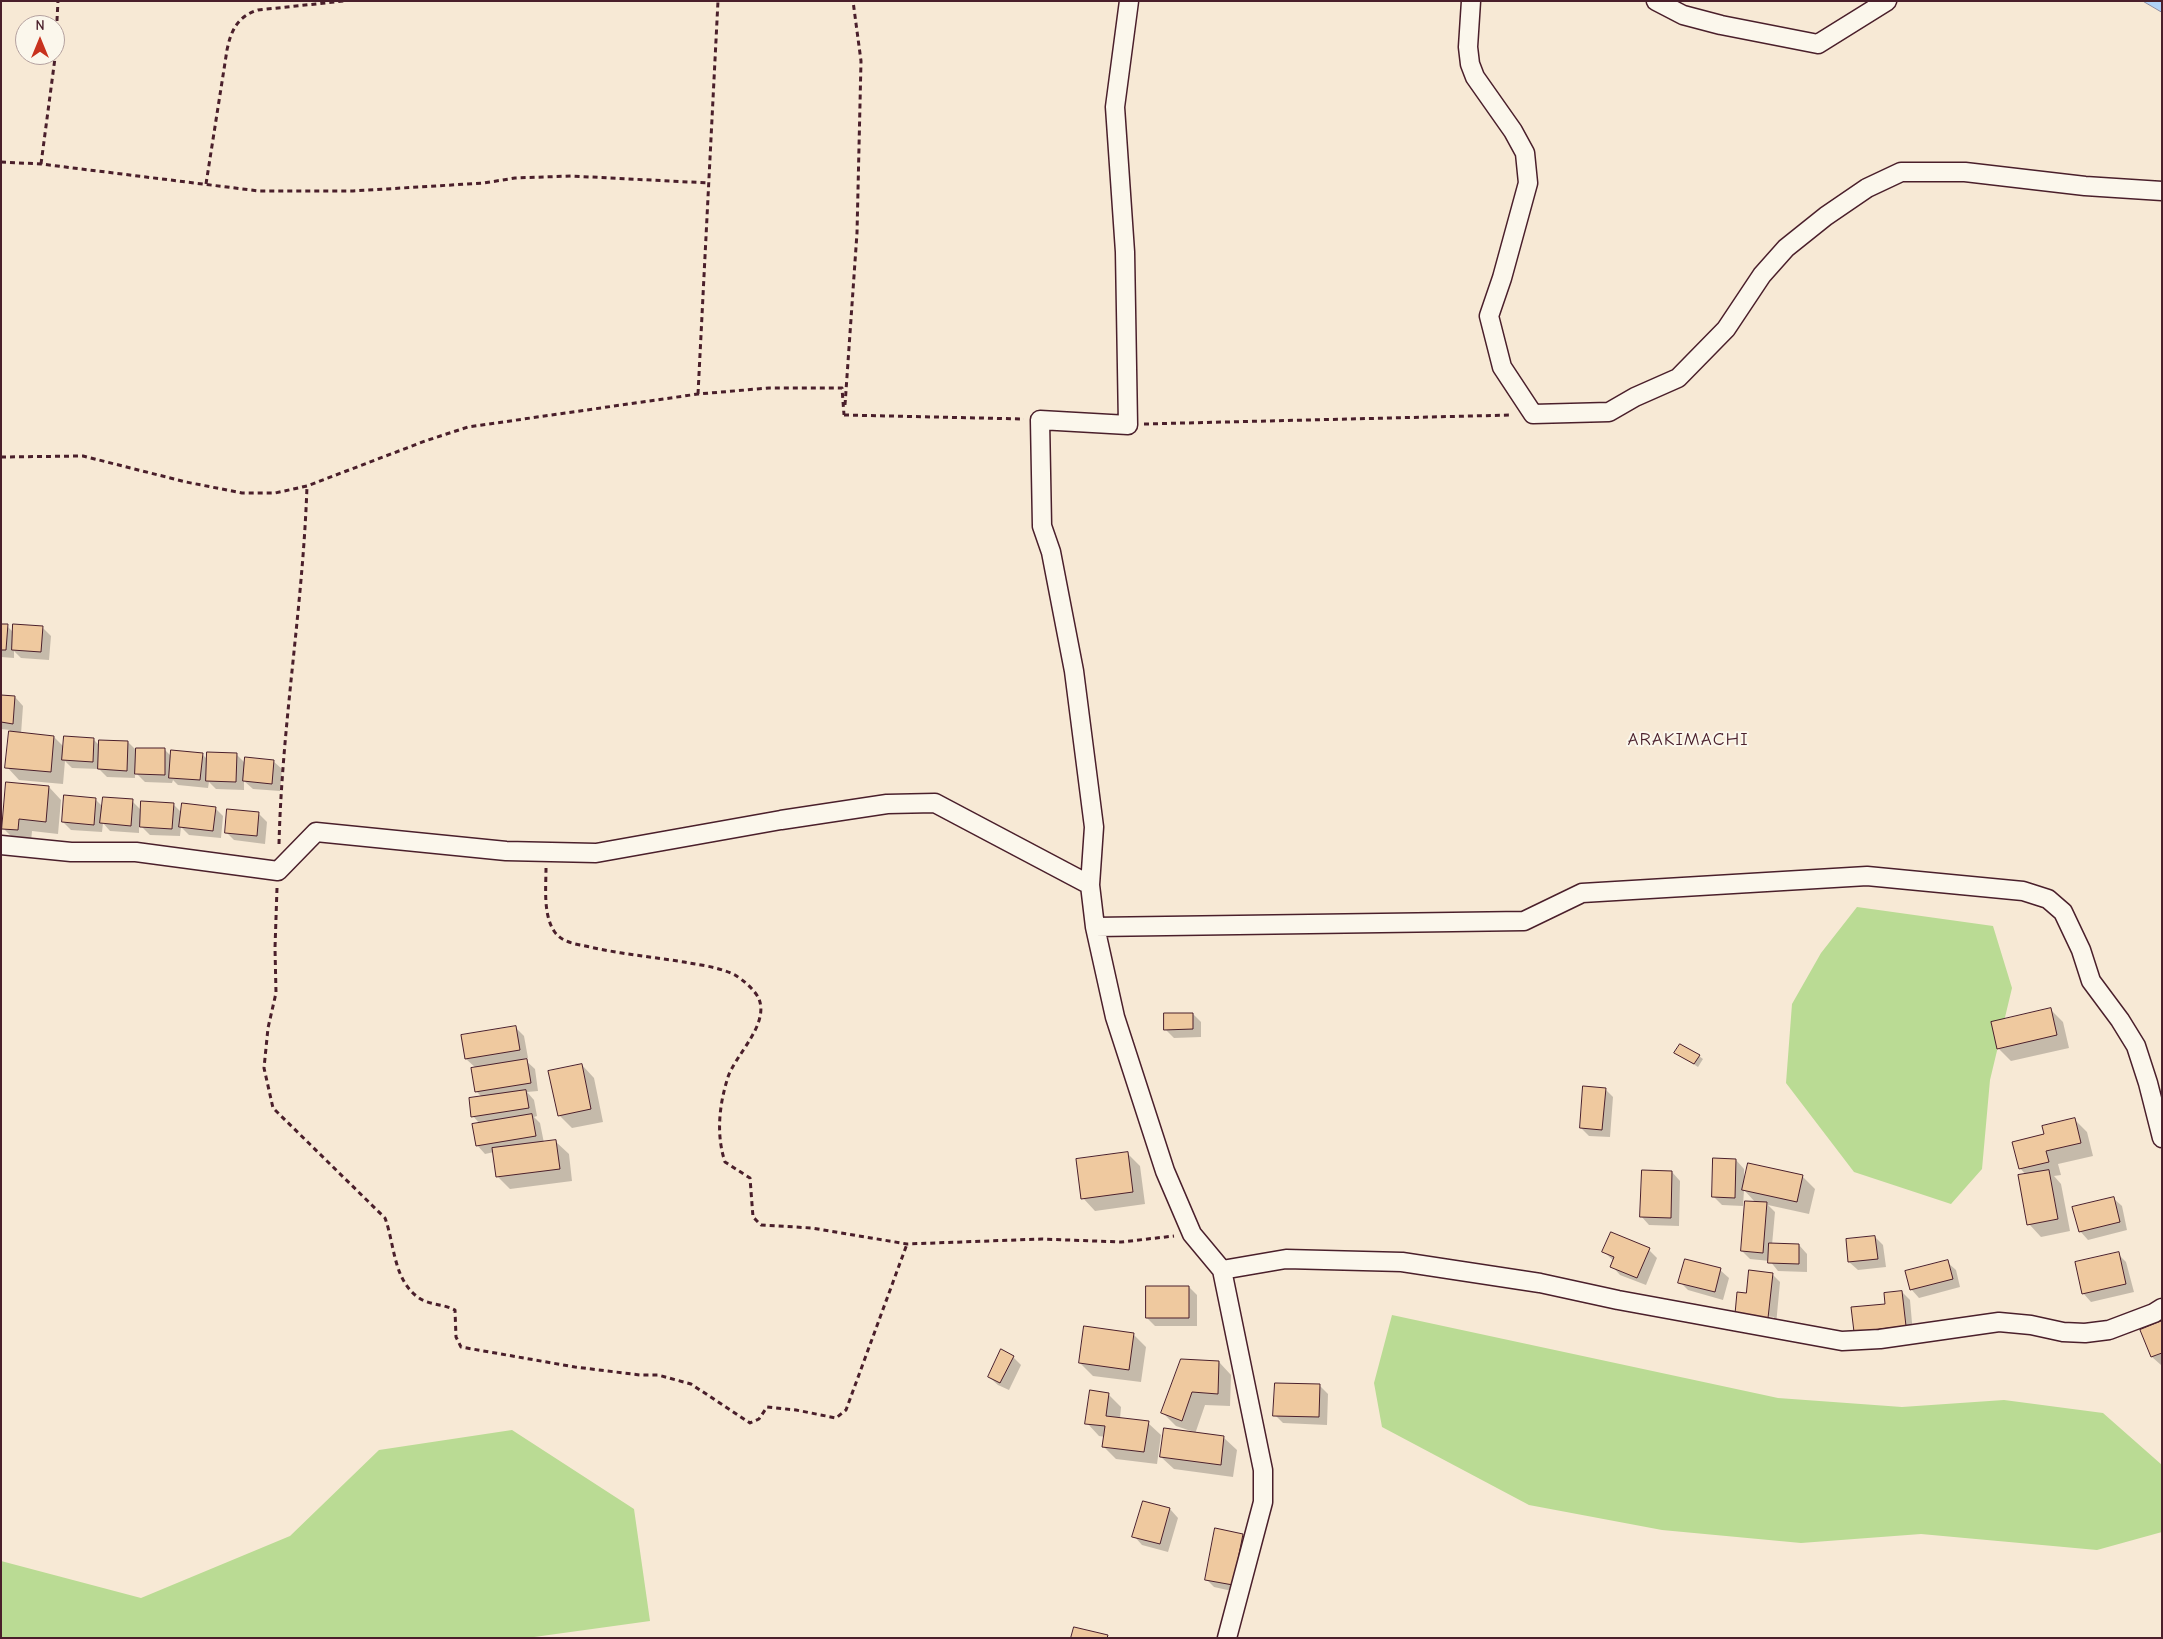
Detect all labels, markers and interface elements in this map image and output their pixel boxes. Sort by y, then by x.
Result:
north arrow [15,15,65,65]
text: N [35,17,45,34]
district label: ARAKIMACHI [1626,729,1750,751]

